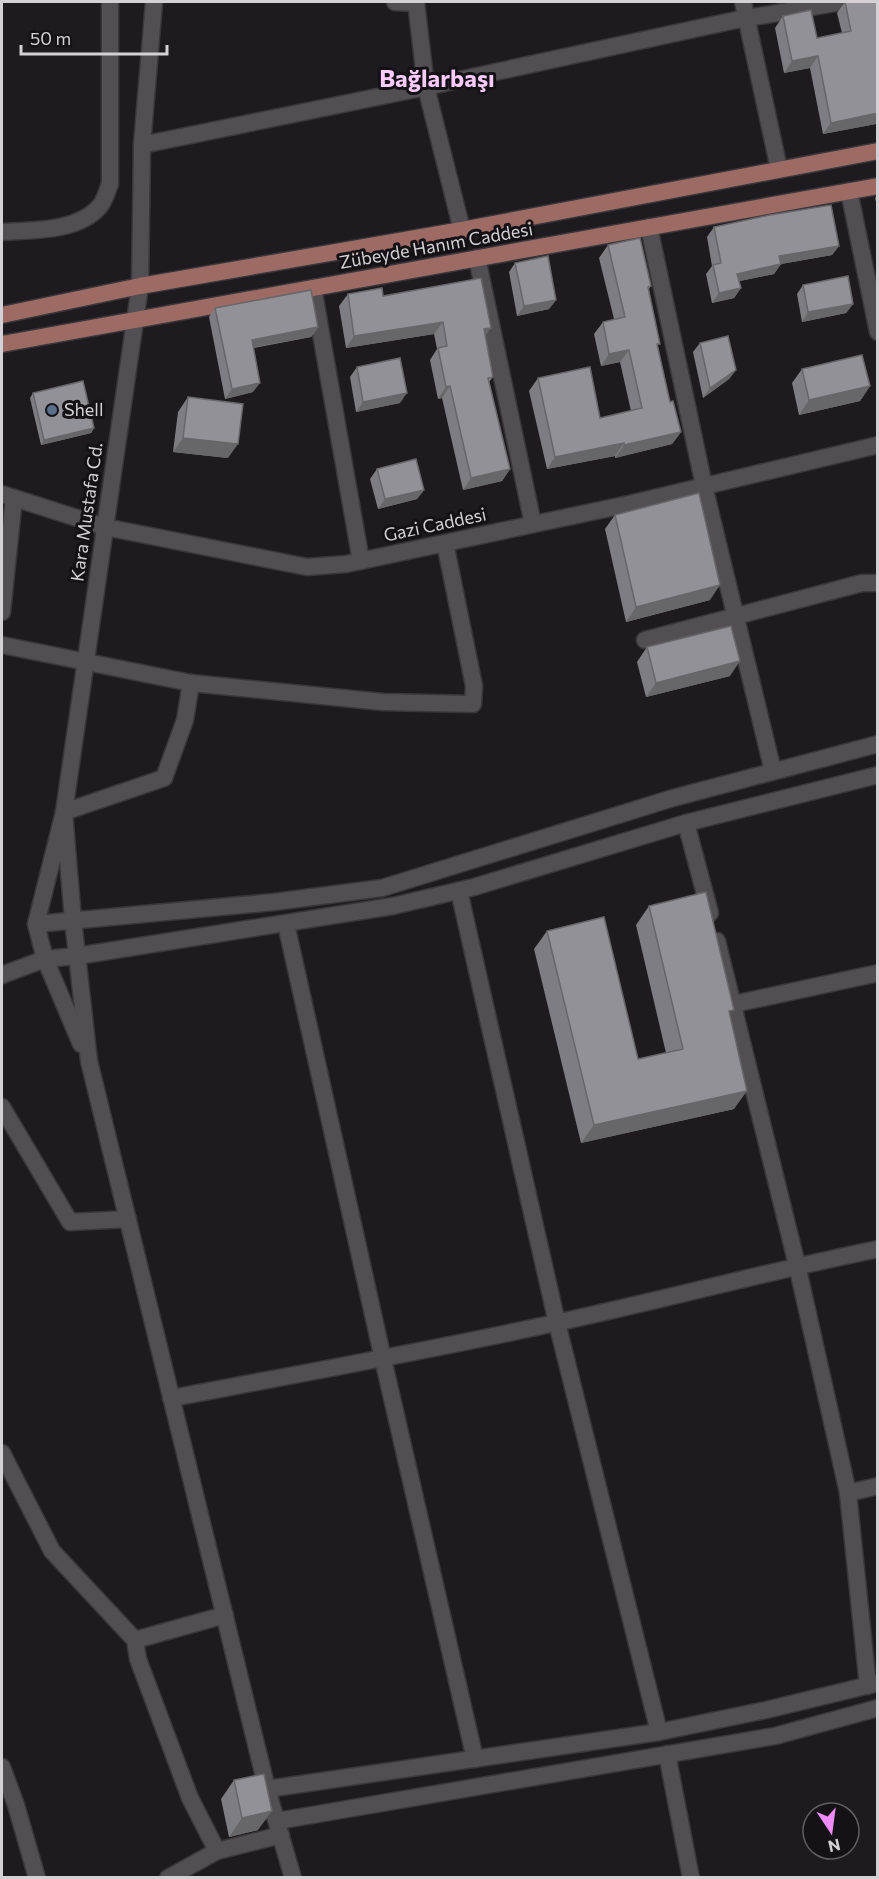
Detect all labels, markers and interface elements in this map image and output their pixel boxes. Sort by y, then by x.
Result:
scale bar [21,18,166,56]
text: 50 m [30,27,71,49]
district label: Bağlarbaşı [379,63,495,92]
street label: Zübeyde Hanım Caddesi [337,217,534,273]
place label: Shell [64,398,104,420]
marker: Shell [45,403,59,417]
street label: Kara Mustafa Cd. [65,441,107,583]
street label: Gazi Caddesi [381,502,488,546]
north arrow [801,1801,861,1861]
text: N [827,1835,842,1857]

